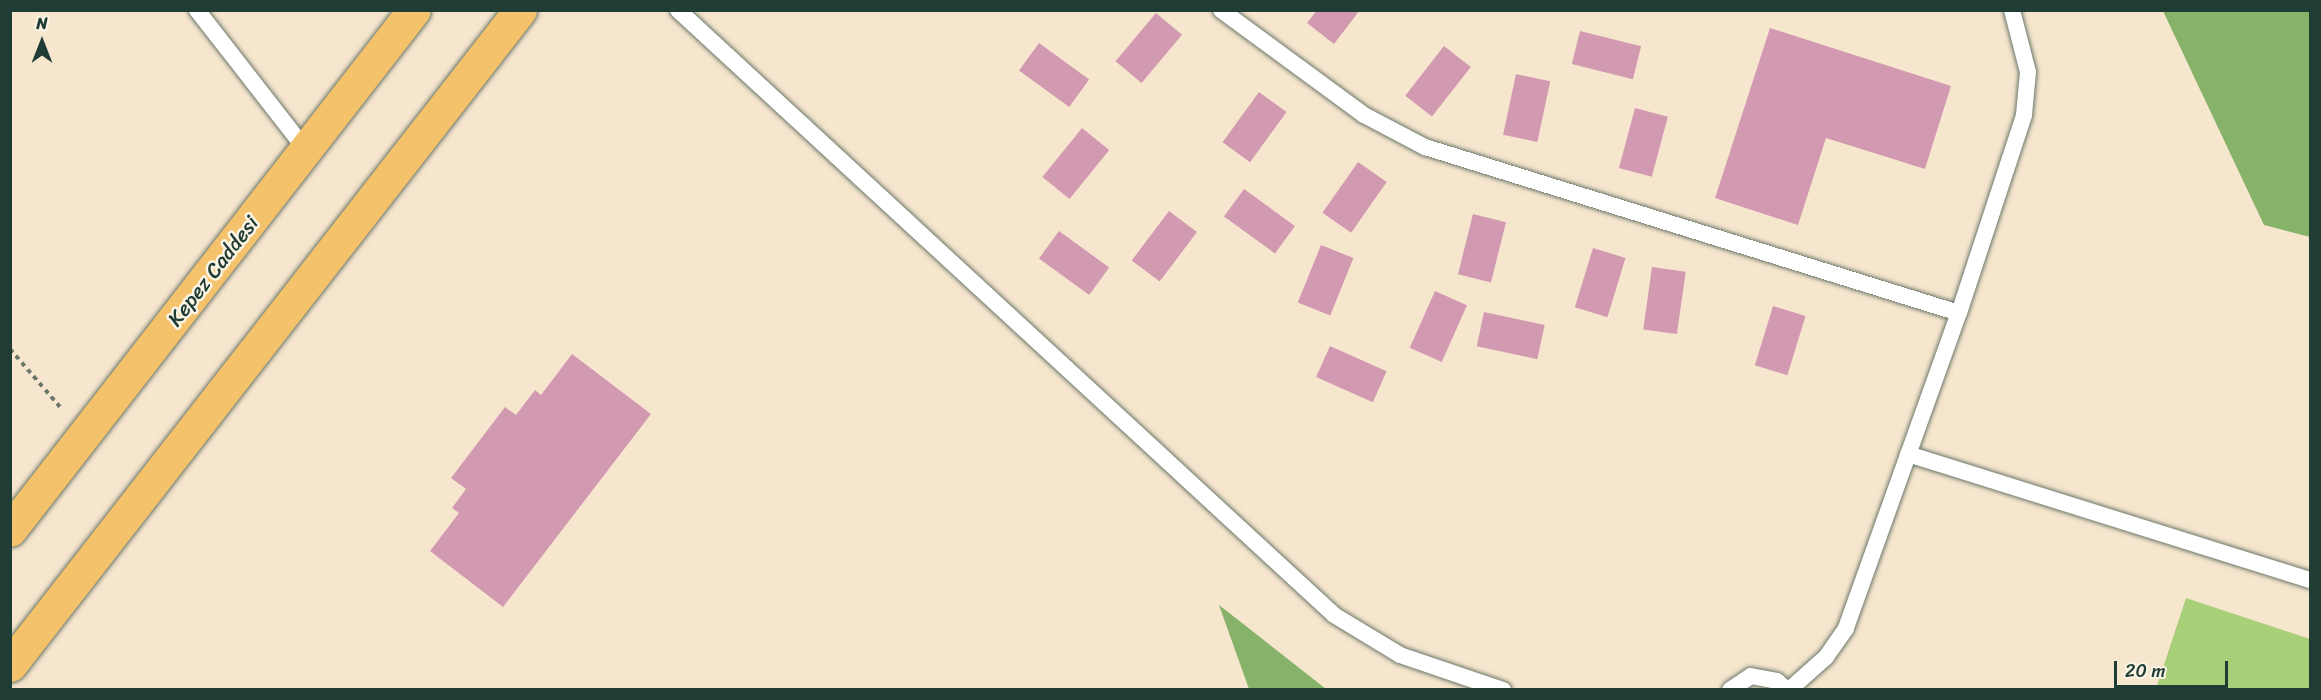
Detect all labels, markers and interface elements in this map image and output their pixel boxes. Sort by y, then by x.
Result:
text: N [36,9,48,38]
north arrow [12,12,72,72]
street label: Kepez Caddesi [162,211,264,331]
scale bar [2117,649,2231,687]
text: 20 m [2125,655,2165,687]

